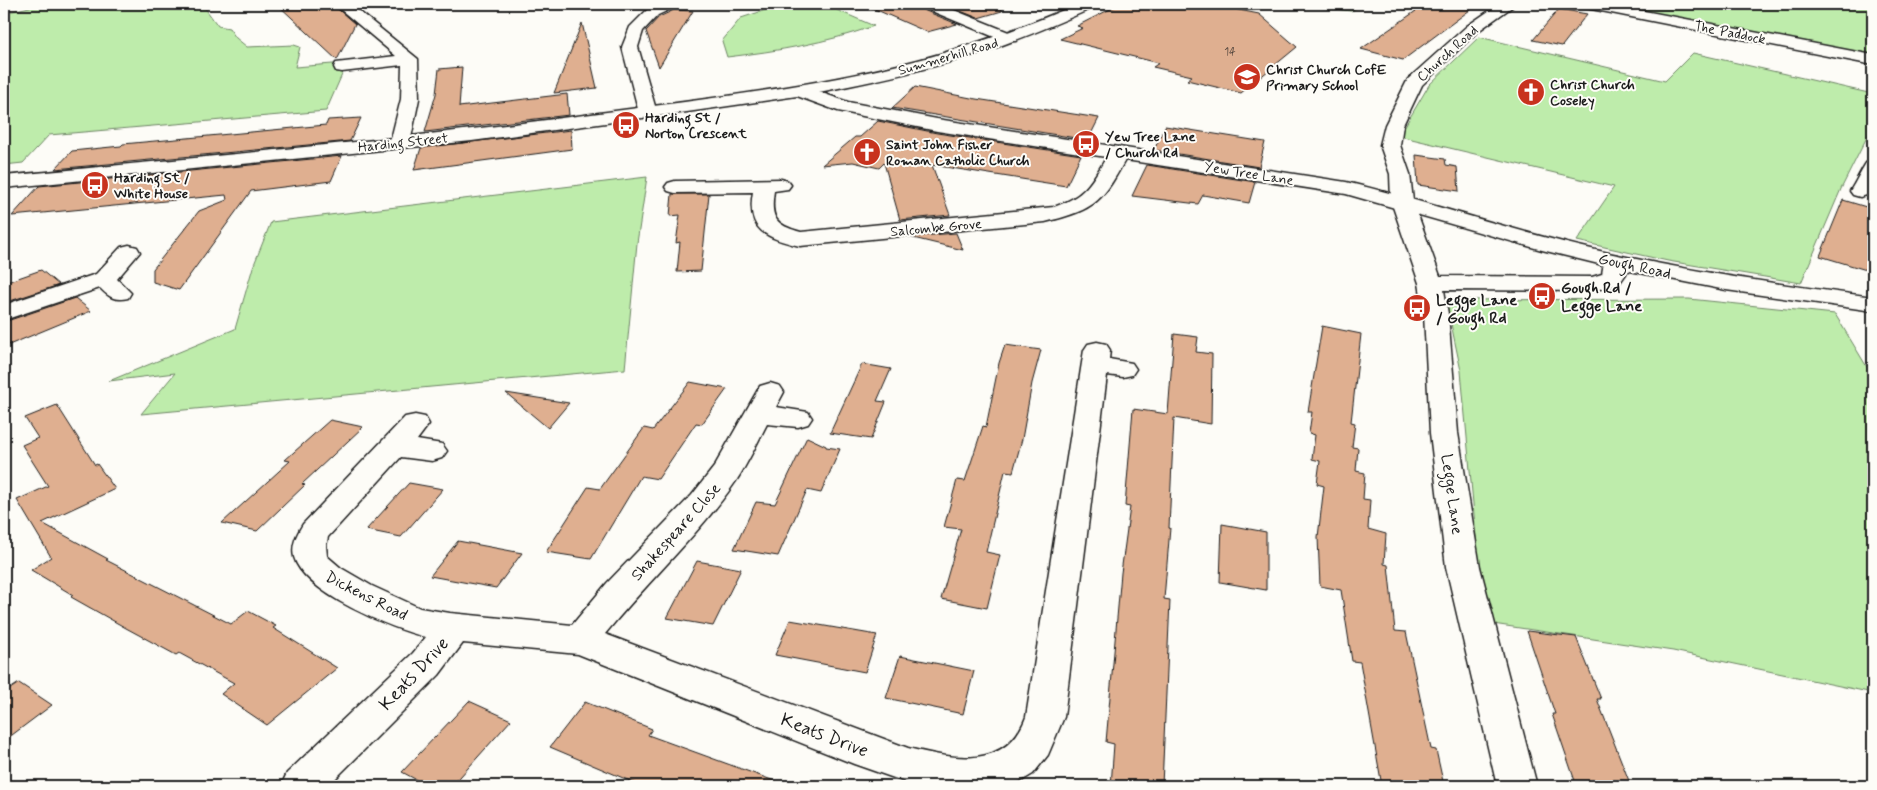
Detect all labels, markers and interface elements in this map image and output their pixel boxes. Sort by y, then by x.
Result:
street label: The Paddock [1693,17,1767,49]
street label: Church Road [1413,22,1482,86]
street label: Summerhill Road [896,34,1000,80]
house number: 14 [1224,45,1236,59]
place label: Christ Church CofE Primary School [1266,61,1387,95]
school or university icon: Christ Church CofE Primary School [1232,62,1262,92]
place label: Christ Church Coseley [1550,76,1635,110]
church icon: Christ Church Coseley [1516,77,1546,107]
place label: Harding St / Norton Crescent [645,109,748,143]
bus stop icon: Harding St / Norton Crescent [611,110,641,140]
place label: Yew Tree Lane / Church Rd [1105,128,1196,162]
street label: Harding Street [357,129,450,159]
bus stop icon: Yew Tree Lane / Church Rd [1071,129,1101,159]
place label: Saint John Fisher Roman Catholic Church [886,136,1030,170]
church icon: Saint John Fisher Roman Catholic Church [852,137,882,167]
street label: Yew Tree Lane [1203,158,1295,190]
place label: Harding St / White House [113,169,190,203]
bus stop icon: Harding St / White House [80,170,110,200]
street label: Salcombe Grove [890,215,983,241]
street label: Gough Road [1596,248,1673,285]
place label: Gough Rd / Legge Lane [1561,278,1642,319]
bus stop icon: Gough Rd / Legge Lane [1527,281,1557,311]
place label: Legge Lane / Gough Rd [1436,290,1517,331]
bus stop icon: Legge Lane / Gough Rd [1402,293,1432,323]
street label: Legge Lane [1434,453,1468,536]
street label: Shakespeare Close [626,478,726,585]
street label: Dickens Road [322,567,411,626]
street label: Keats Drive [373,632,455,716]
street label: Keats Drive [777,707,872,764]

